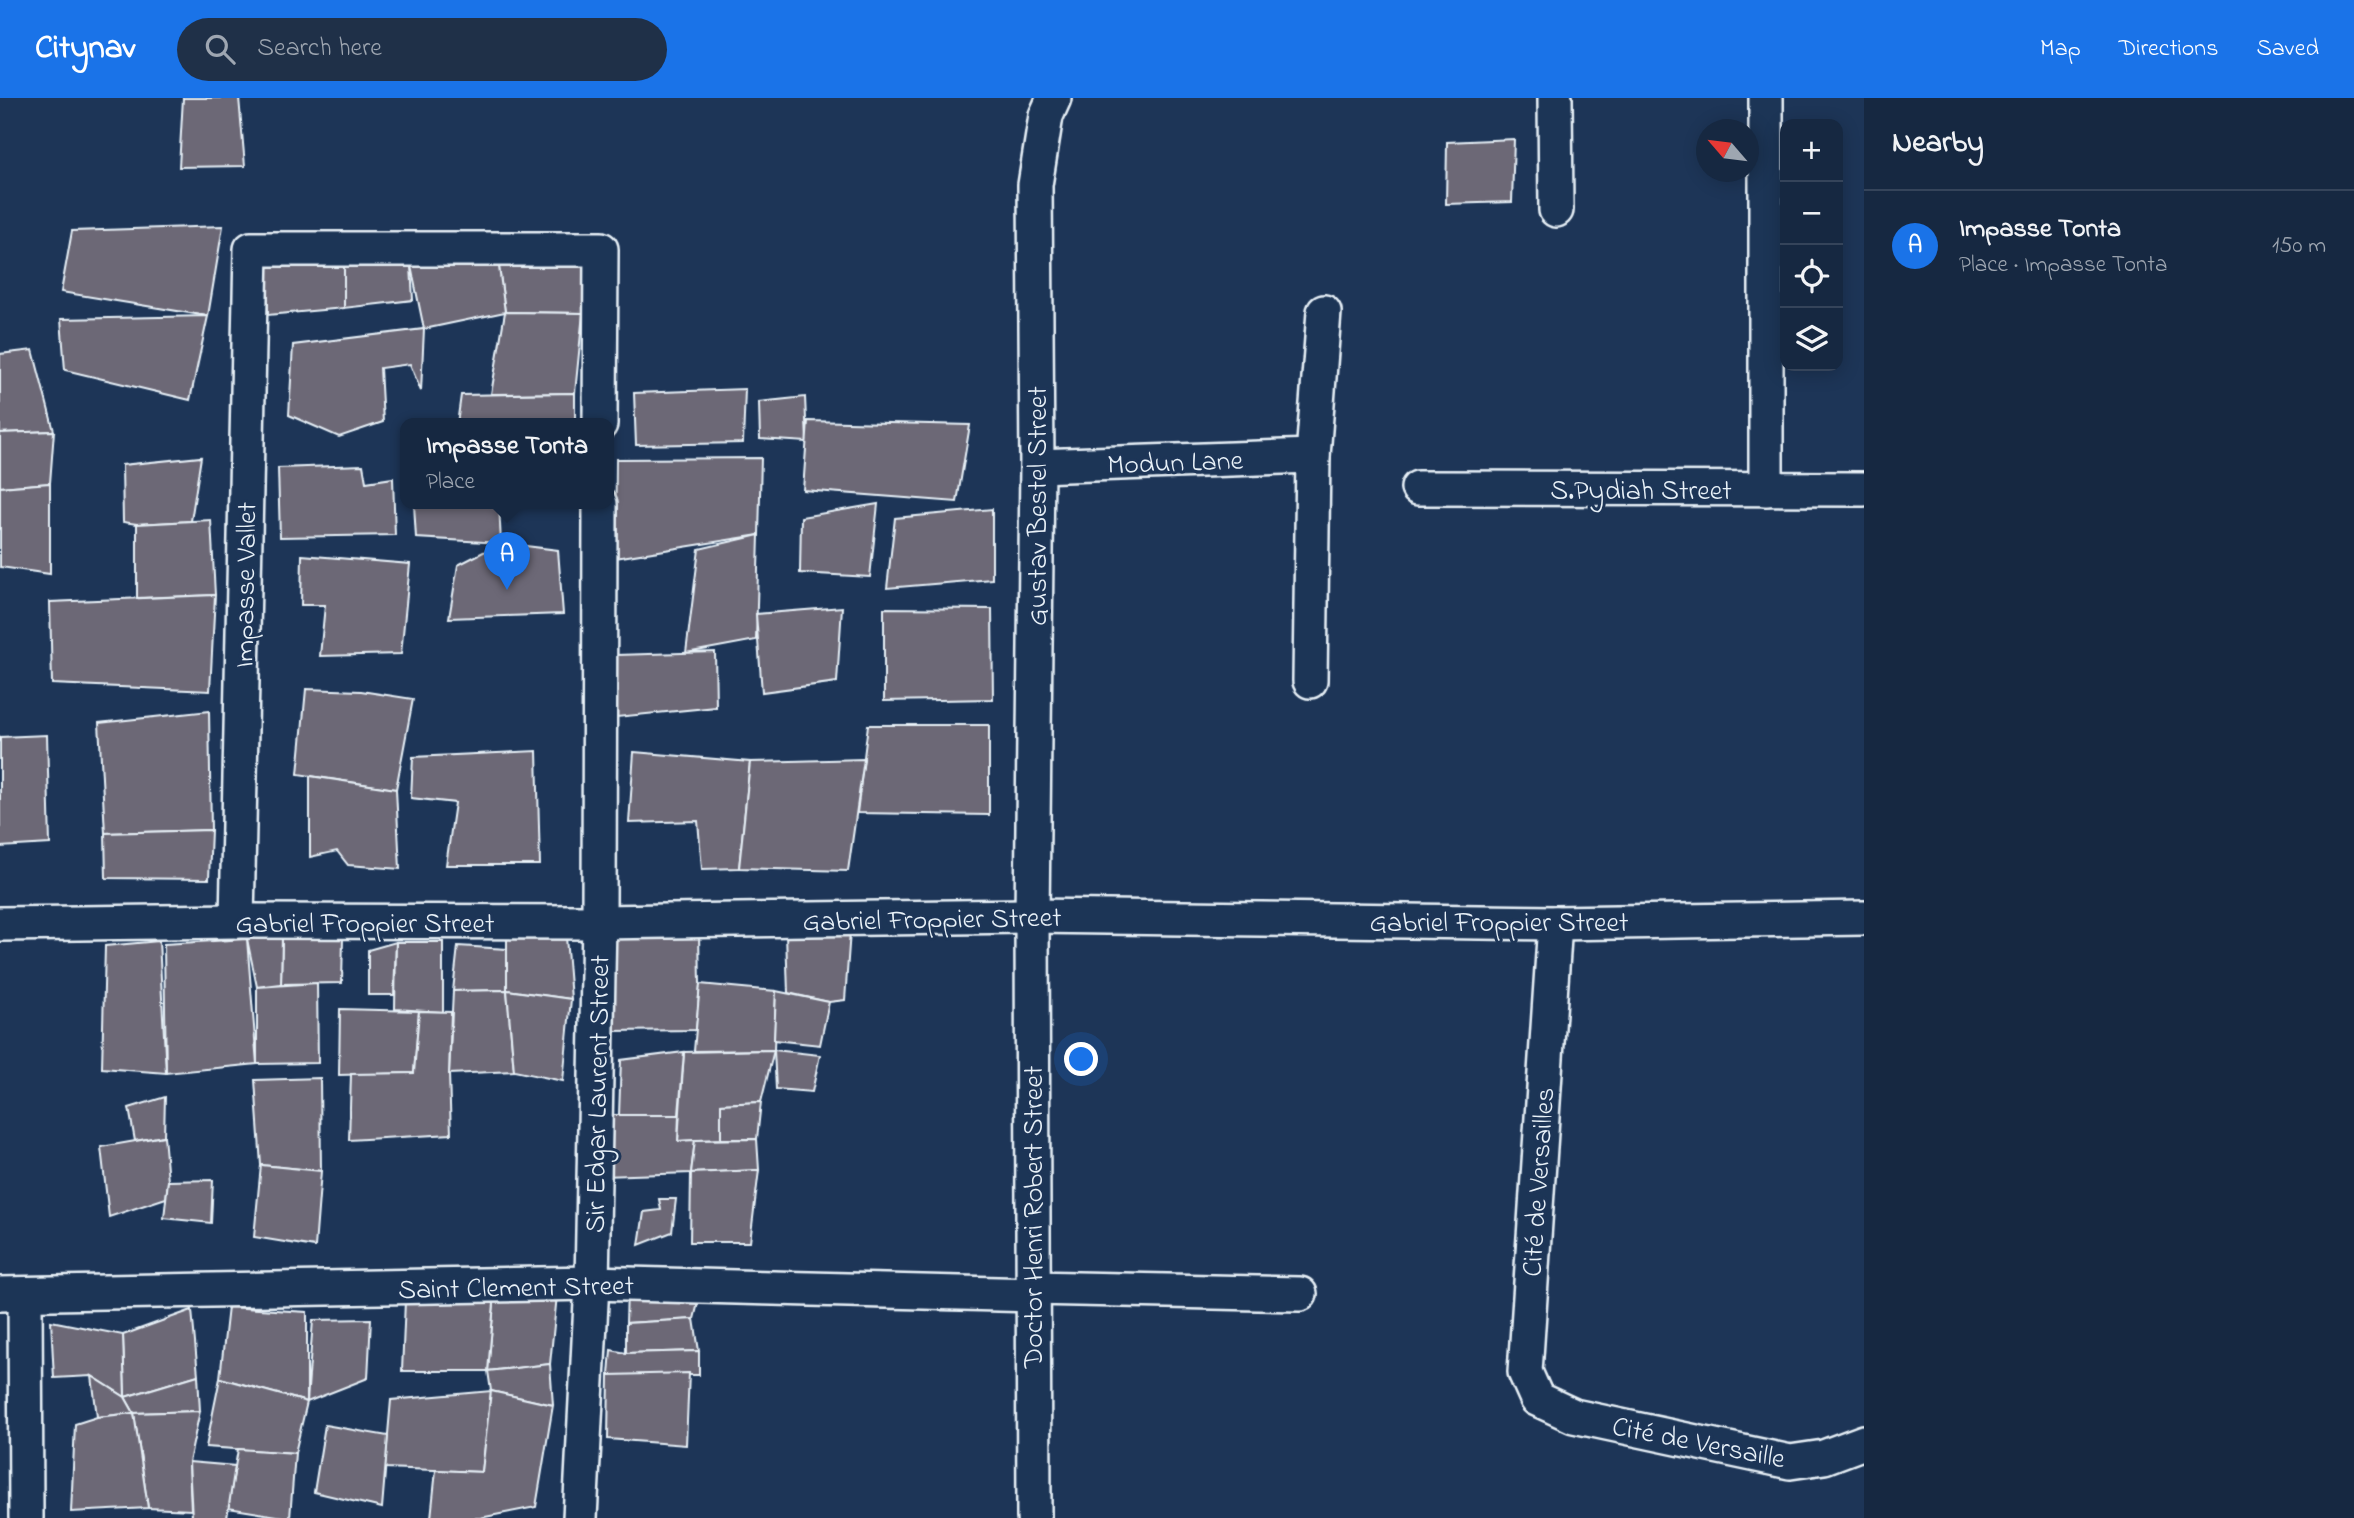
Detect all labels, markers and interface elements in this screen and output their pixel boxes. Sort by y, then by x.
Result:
search box [177,18,667,81]
text: Citynav [35,25,135,73]
icon: search [201,30,239,68]
text: Search here [257,30,382,68]
text: Map [2040,32,2081,67]
text: Directions [2119,32,2218,67]
text: Saved [2256,32,2319,67]
north arrow [1696,119,1759,182]
map controls [1780,119,1843,371]
button: + [1780,119,1843,182]
text: Nearby [1892,122,1984,166]
button: − [1780,182,1843,245]
text: Impasse Tonta [1959,211,2121,249]
text: A [1908,230,1922,263]
text: 150 m [2272,230,2326,263]
button: locate [1780,245,1843,308]
text: Place · Impasse Tonta [1959,249,2168,282]
button: layers [1780,308,1843,371]
street label: Gustav Bestel Street [1019,386,1060,626]
popup [400,418,614,509]
text: Impasse Tonta [426,428,588,466]
street label: Modun Lane [1107,442,1244,487]
text: Place [426,466,475,499]
street label: S.Pydiah Street [1550,472,1732,513]
street label: Impasse Vallet [226,502,269,669]
pin: A [484,532,530,590]
street label: Gabriel Froppier Street [802,899,1062,944]
street label: Gabriel Froppier Street [1370,904,1628,945]
street label: Gabriel Froppier Street [236,905,494,946]
street label: Sir Edgar Laurent Street [577,955,622,1234]
your location [1064,1042,1098,1076]
street label: Doctor Henri Robert Street [1015,1066,1056,1369]
street label: Cité de Versailles [1513,1086,1568,1278]
street label: Saint Clement Street [398,1267,634,1312]
street label: Cité de Versaille [1608,1408,1789,1481]

